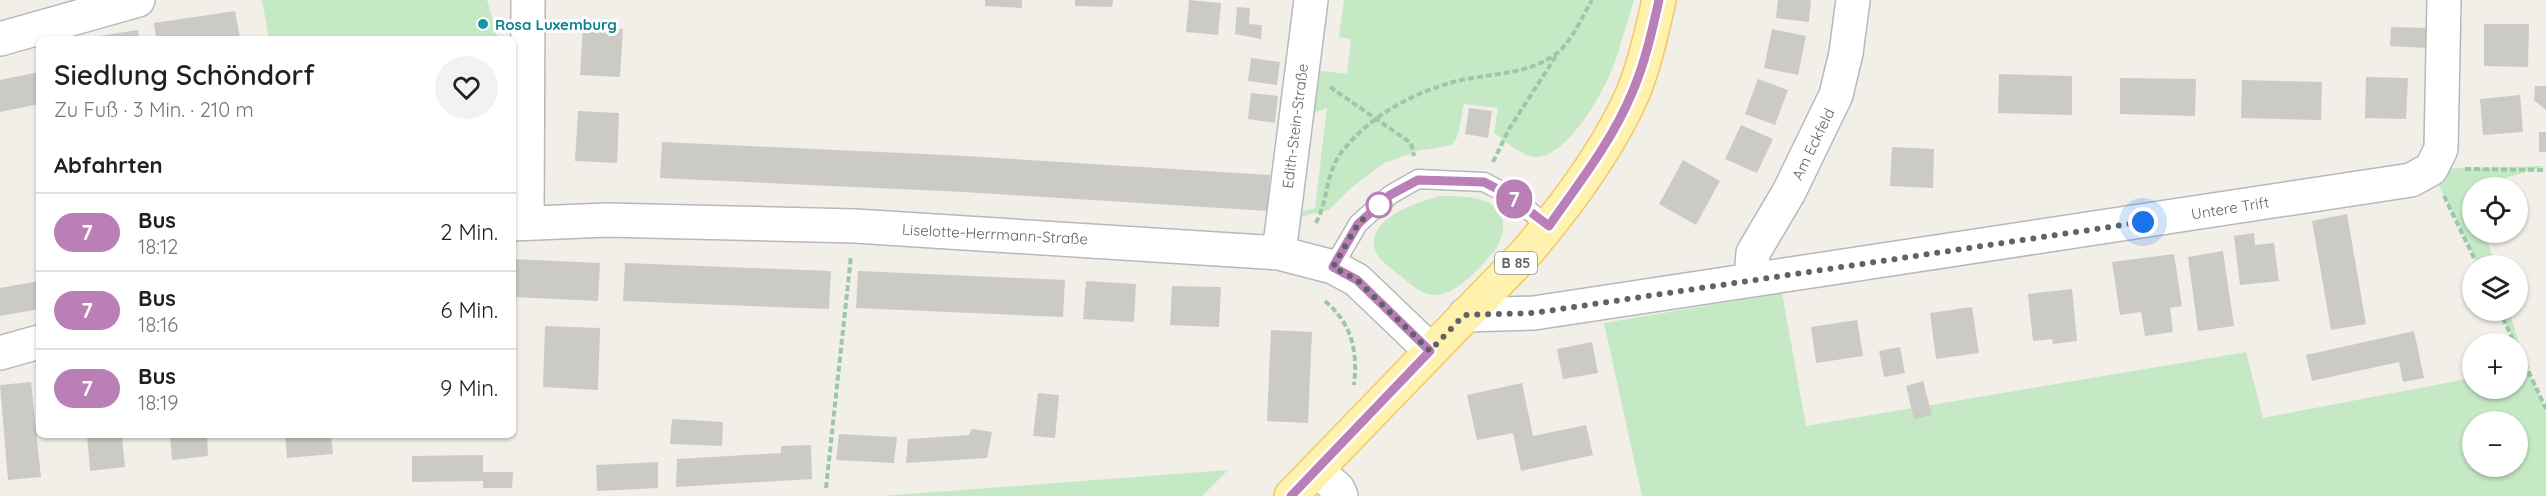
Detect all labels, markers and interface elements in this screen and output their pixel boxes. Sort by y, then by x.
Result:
place label: Rosa Luxemburg [495,15,617,34]
marker: Rosa Luxemburg [476,17,490,31]
button: heart [435,56,498,119]
text: Siedlung Schöndorf [54,57,315,92]
street label: Edith-Stein-Straße [1278,62,1312,190]
text: Zu Fuß · 3 Min. · 210 m [54,97,254,122]
street label: Am Eckfeld [1787,105,1839,183]
text: Abfahrten [54,151,163,179]
map controls [2462,177,2528,477]
button: locate [2462,177,2528,243]
line badge: 7 [1494,180,1534,218]
text: 7 [1508,186,1520,212]
unlabelled marker [1366,192,1392,218]
street label: Untere Trift [2190,192,2270,224]
text: Bus [138,206,176,234]
your location [2128,207,2158,237]
text: 2 Min. [440,218,498,246]
text: 7 [81,219,93,245]
street label: Liselotte-Herrmann-Straße [902,220,1088,248]
text: 18:12 [138,234,178,259]
road number: B 85 [1495,252,1537,274]
button: layers [2462,255,2528,321]
text: Bus [138,284,176,312]
text: 6 Min. [441,296,498,324]
text: 7 [81,297,93,323]
text: 18:16 [138,312,178,337]
button: + [2462,333,2528,399]
text: Bus [138,362,176,390]
text: 9 Min. [440,374,498,402]
text: 7 [81,375,93,401]
text: 18:19 [138,390,179,415]
button: − [2462,411,2528,477]

